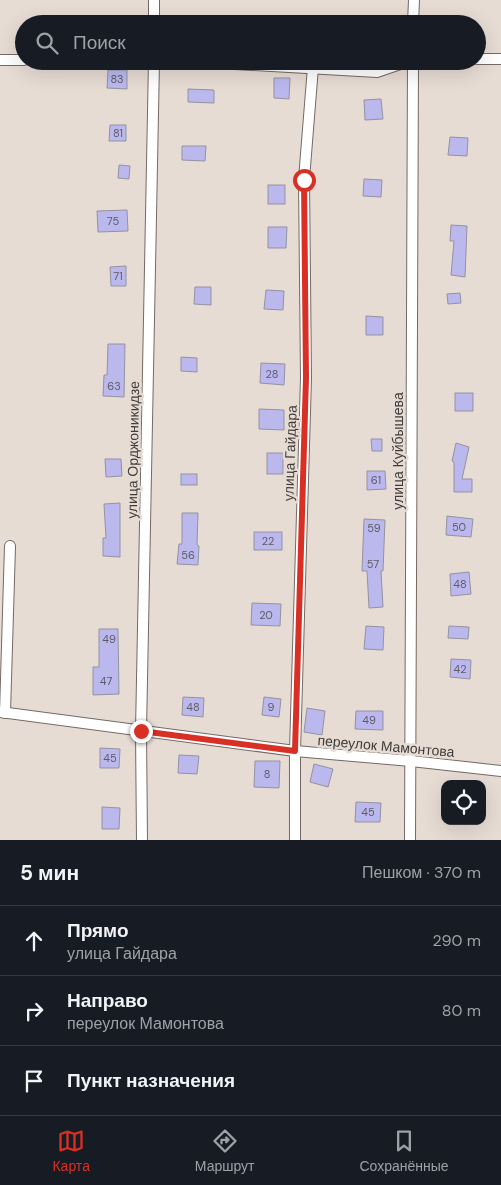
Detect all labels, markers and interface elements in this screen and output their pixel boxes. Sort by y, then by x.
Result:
search box [15,15,486,70]
icon: search [33,29,61,57]
text: Поиск [73,30,126,55]
house number: 83 [110,72,124,86]
house number: 81 [113,126,123,140]
route start [293,169,316,192]
house number: 75 [107,214,119,228]
house number: 71 [113,269,123,283]
house number: 28 [266,367,278,381]
house number: 63 [107,379,121,393]
street label: улица Орджоникидзе [123,381,143,519]
street label: улица Куйбышева [389,392,407,510]
street label: улица Гайдара [279,404,301,501]
house number: 61 [371,473,381,487]
house number: 50 [452,520,466,534]
house number: 59 [367,521,381,535]
house number: 22 [262,534,274,548]
house number: 56 [181,548,195,562]
house number: 57 [367,557,379,571]
house number: 48 [453,577,467,591]
house number: 20 [259,608,273,622]
house number: 49 [102,632,116,646]
house number: 42 [453,662,467,676]
house number: 47 [100,674,112,688]
house number: 48 [186,700,200,714]
house number: 9 [268,700,275,714]
house number: 49 [362,713,376,727]
route end [130,720,153,743]
street label: переулок Мамонтова [317,731,455,761]
house number: 45 [103,751,117,765]
house number: 8 [264,767,270,781]
map controls [441,780,486,825]
button: locate [441,780,486,825]
house number: 45 [361,805,375,819]
text: 5 мин [20,859,79,887]
text: Пешком · 370 m [362,862,481,883]
text: Прямо [67,918,129,943]
icon: ahead [20,927,48,955]
text: 290 m [432,930,481,951]
text: улица Гайдара [67,943,177,964]
text: Направо [67,988,148,1013]
icon: right [20,997,48,1025]
text: 80 m [442,1000,481,1021]
text: переулок Мамонтова [67,1013,224,1034]
icon: arrive [20,1067,48,1095]
text: Пункт назначения [67,1068,235,1093]
tab: Карта [52,1127,90,1175]
tab: Маршрут [195,1127,255,1175]
tab: Сохранённые [359,1127,449,1175]

